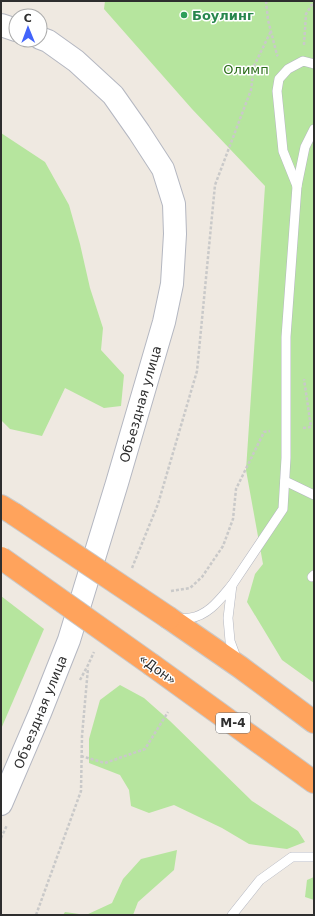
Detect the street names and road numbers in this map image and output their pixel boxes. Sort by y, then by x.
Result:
street label: Объездная улица [117,344,164,464]
street label: «Дон» [136,651,179,688]
street label: Объездная улица [11,653,70,771]
road number: М-4 [216,713,250,733]

